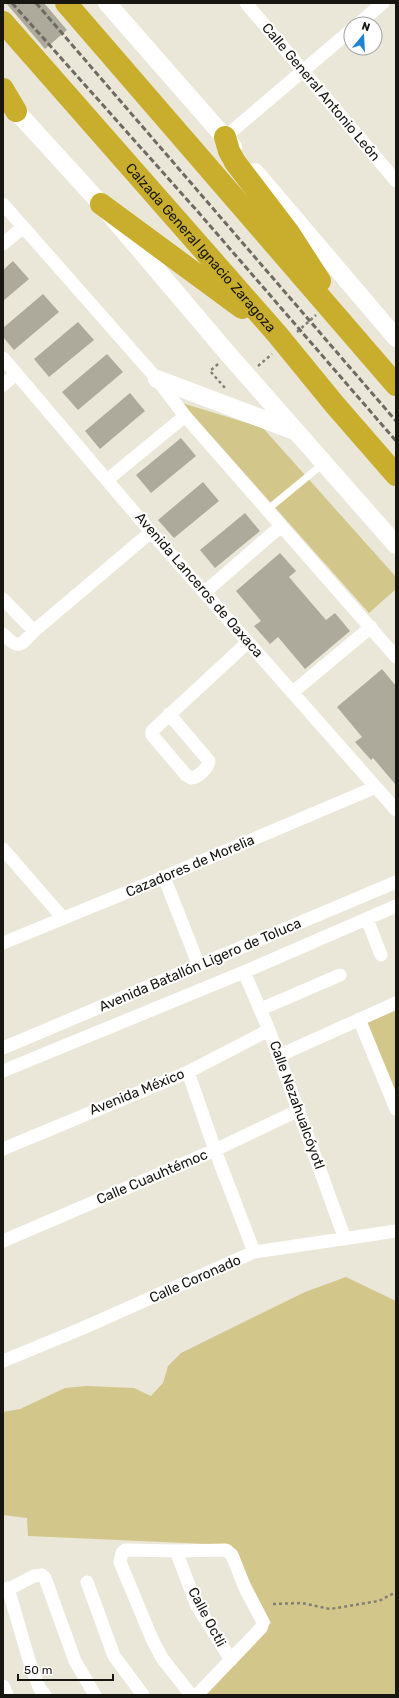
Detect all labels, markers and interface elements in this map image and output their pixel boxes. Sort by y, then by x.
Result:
north arrow [343,16,383,56]
street label: Calle General Antonio León [258,20,384,164]
text: N [360,20,372,34]
street label: Calzada General Ignacio Zaragoza [122,159,280,336]
street label: Avenida Lanceros de Oaxaca [131,509,267,661]
street label: Cazadores de Morelia [123,831,257,901]
street label: Avenida Batallón Ligero de Toluca [96,915,304,1015]
street label: Calle Nezahualcóyotl [266,1038,328,1172]
street label: Avenida México [87,1065,187,1119]
street label: Calle Cuauhtémoc [94,1146,210,1208]
street label: Calle Coronado [147,1251,243,1307]
street label: Calle Octli [184,1584,230,1650]
scale bar [18,1656,113,1682]
text: 50 m [24,1663,52,1677]

